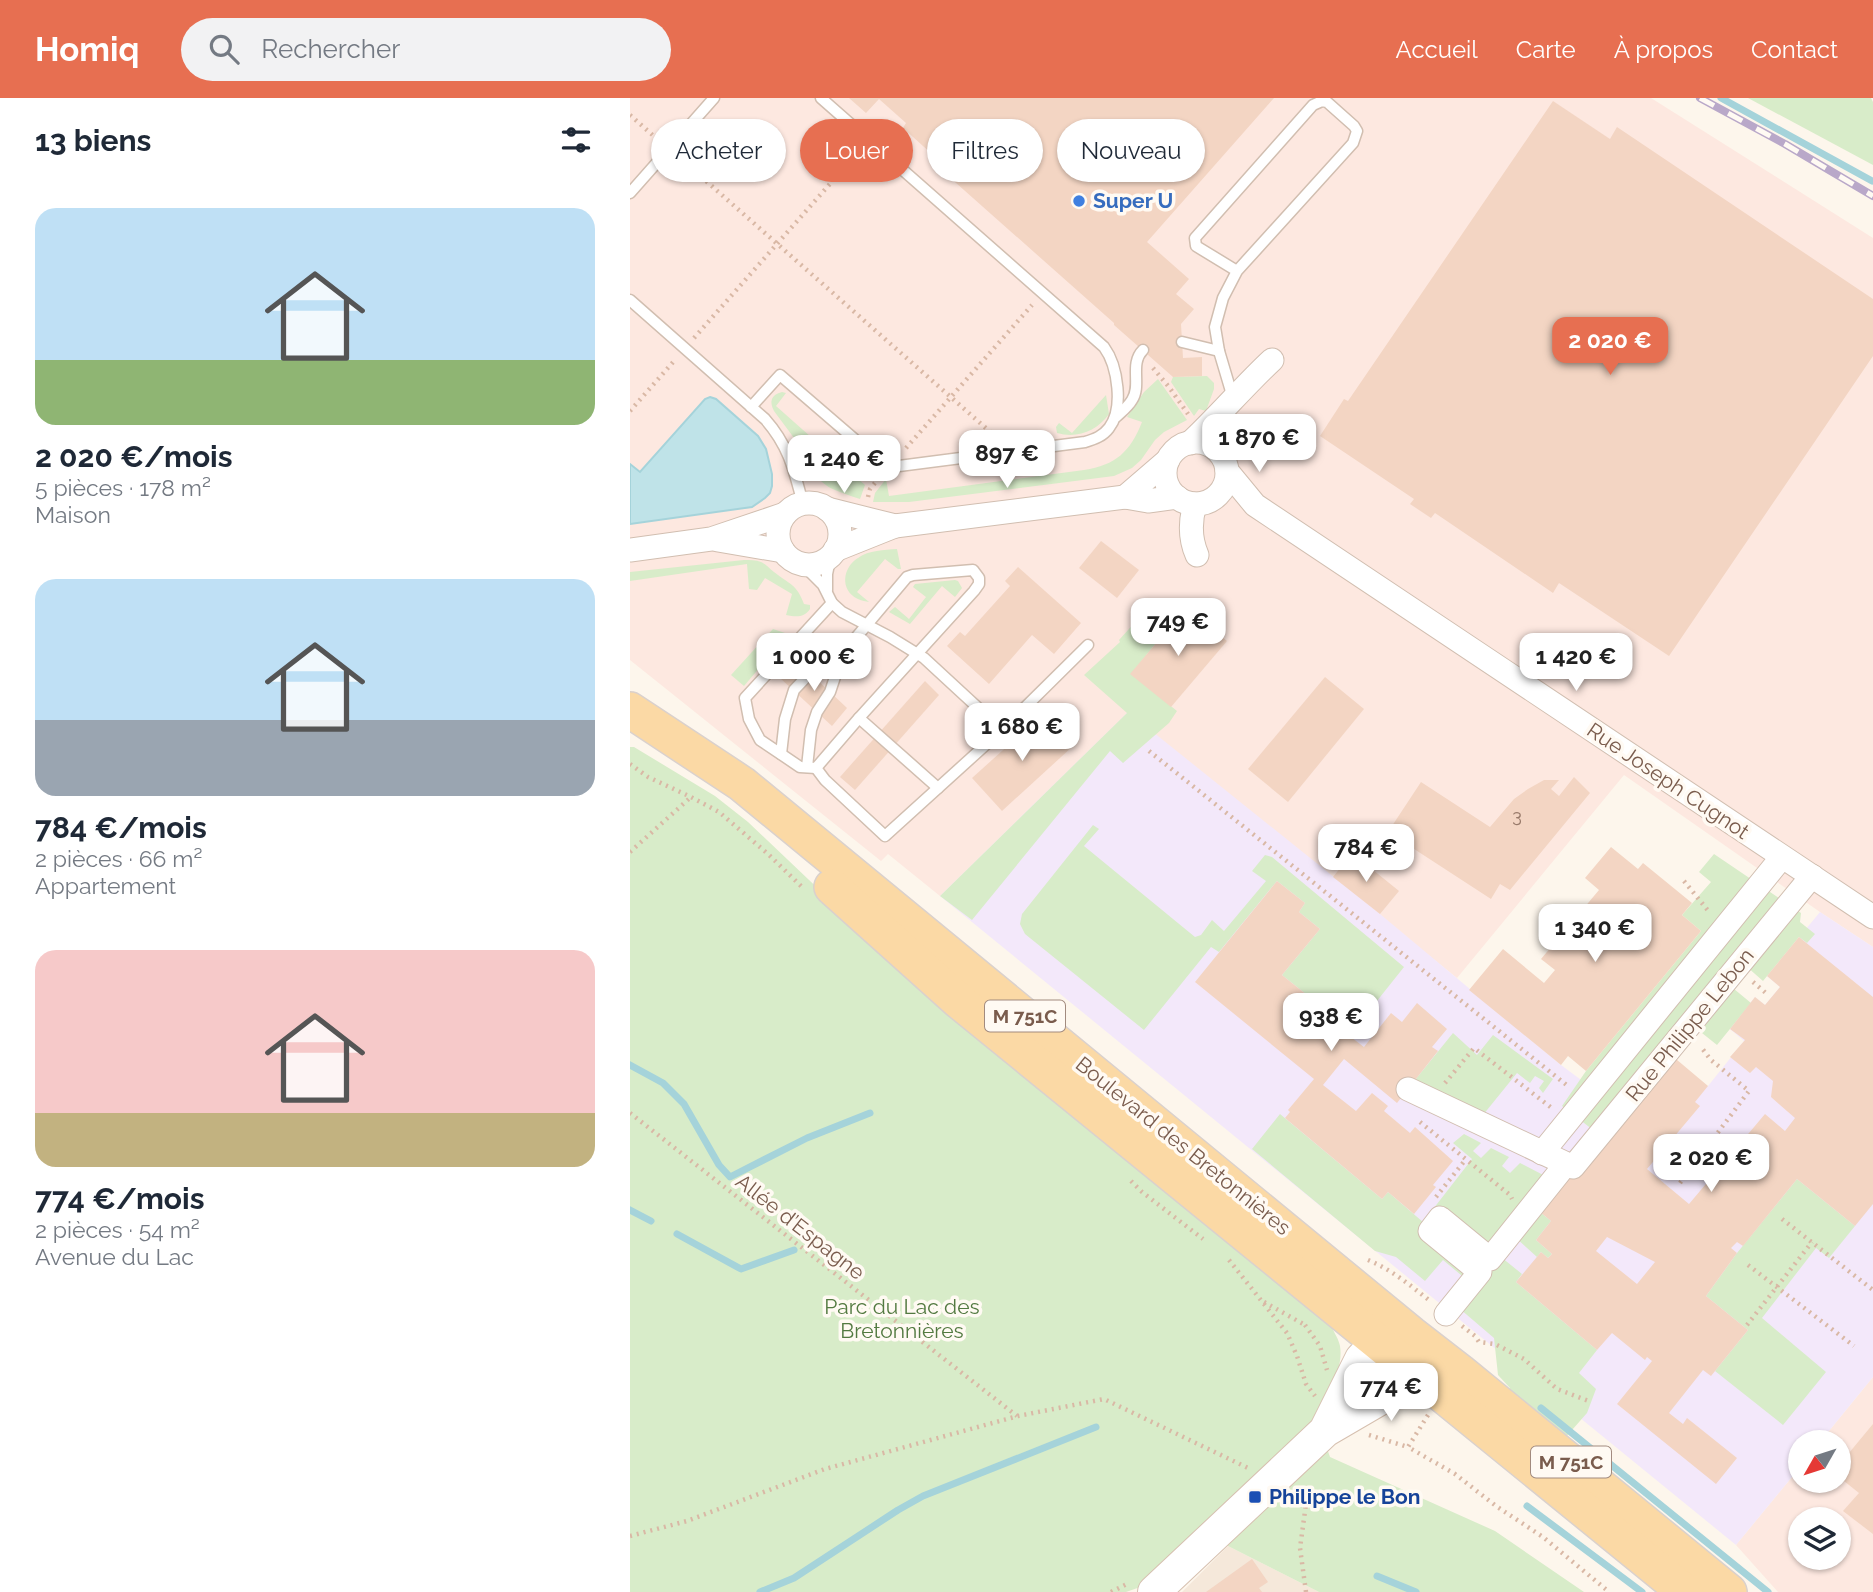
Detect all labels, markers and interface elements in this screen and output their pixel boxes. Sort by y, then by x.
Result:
search box [181,18,671,81]
text: Homiq [35,30,139,69]
icon: search [205,30,243,68]
text: Rechercher [261,34,400,64]
text: Accueil [1396,35,1478,64]
text: Carte [1516,35,1576,64]
text: À propos [1614,35,1713,64]
text: Contact [1751,35,1838,64]
chip: Acheter [651,119,786,182]
chip: Louer [800,119,913,182]
chip: Filtres [927,119,1043,182]
chip: Nouveau [1057,119,1205,182]
icon: filters [557,121,595,159]
text: 13 biens [35,123,151,158]
place label: Super U [1093,188,1173,213]
marker: Super U [1071,193,1087,209]
icon: home [252,253,378,379]
pin: 2 020 € [1545,317,1675,377]
text: 2 020 € [1568,326,1652,353]
pin: 1 870 € [1194,414,1324,474]
text: 1 870 € [1218,423,1300,450]
pin: 897 € [958,430,1056,490]
pin: 1 240 € [779,436,909,495]
text: 2 020 €/mois [35,439,233,474]
text: 897 € [975,439,1039,466]
text: 1 240 € [804,444,884,471]
text: 5 pièces · 178 m² [35,474,211,501]
text: Maison [35,501,111,528]
pin: 749 € [1129,598,1227,658]
text: 749 € [1147,607,1209,634]
icon: home [252,624,378,750]
pin: 1 000 € [749,634,879,693]
pin: 1 420 € [1511,634,1641,693]
text: 1 000 € [772,642,856,669]
text: 1 420 € [1536,642,1616,669]
pin: 1 680 € [957,704,1087,763]
text: 1 680 € [981,712,1063,739]
street label: Rue Joseph Cugnot [1583,717,1754,844]
house number: 3 [1512,805,1522,826]
text: 784 €/mois [35,810,207,845]
pin: 784 € [1317,824,1415,884]
text: 784 € [1334,833,1398,860]
text: 2 pièces · 66 m² [35,845,202,872]
text: Appartement [35,872,176,899]
pin: 1 340 € [1530,904,1660,964]
text: 1 340 € [1555,913,1635,940]
street label: Rue Philippe Lebon [1620,943,1759,1106]
pin: 938 € [1282,993,1380,1053]
icon: home [252,995,378,1121]
road number: M 751C [985,1000,1065,1032]
text: 938 € [1299,1002,1363,1029]
street label: Boulevard des Bretonnières [1071,1051,1296,1240]
pin: 2 020 € [1646,1134,1776,1194]
text: 2 020 € [1669,1143,1753,1170]
street label: Allée d’Espagne [731,1168,870,1285]
text: 774 €/mois [35,1181,205,1216]
text: 2 pièces · 54 m² [35,1216,200,1243]
text: Avenue du Lac [35,1243,194,1270]
park label: Parc du Lac des Bretonnières [824,1294,980,1343]
pin: 774 € [1342,1364,1440,1423]
text: 774 € [1360,1372,1422,1399]
north arrow [1788,1430,1852,1493]
map controls [1788,1430,1851,1570]
road number: M 751C [1531,1446,1611,1478]
place label: Philippe le Bon [1269,1484,1420,1509]
marker: Philippe le Bon [1247,1489,1263,1505]
button: layers [1788,1507,1851,1570]

